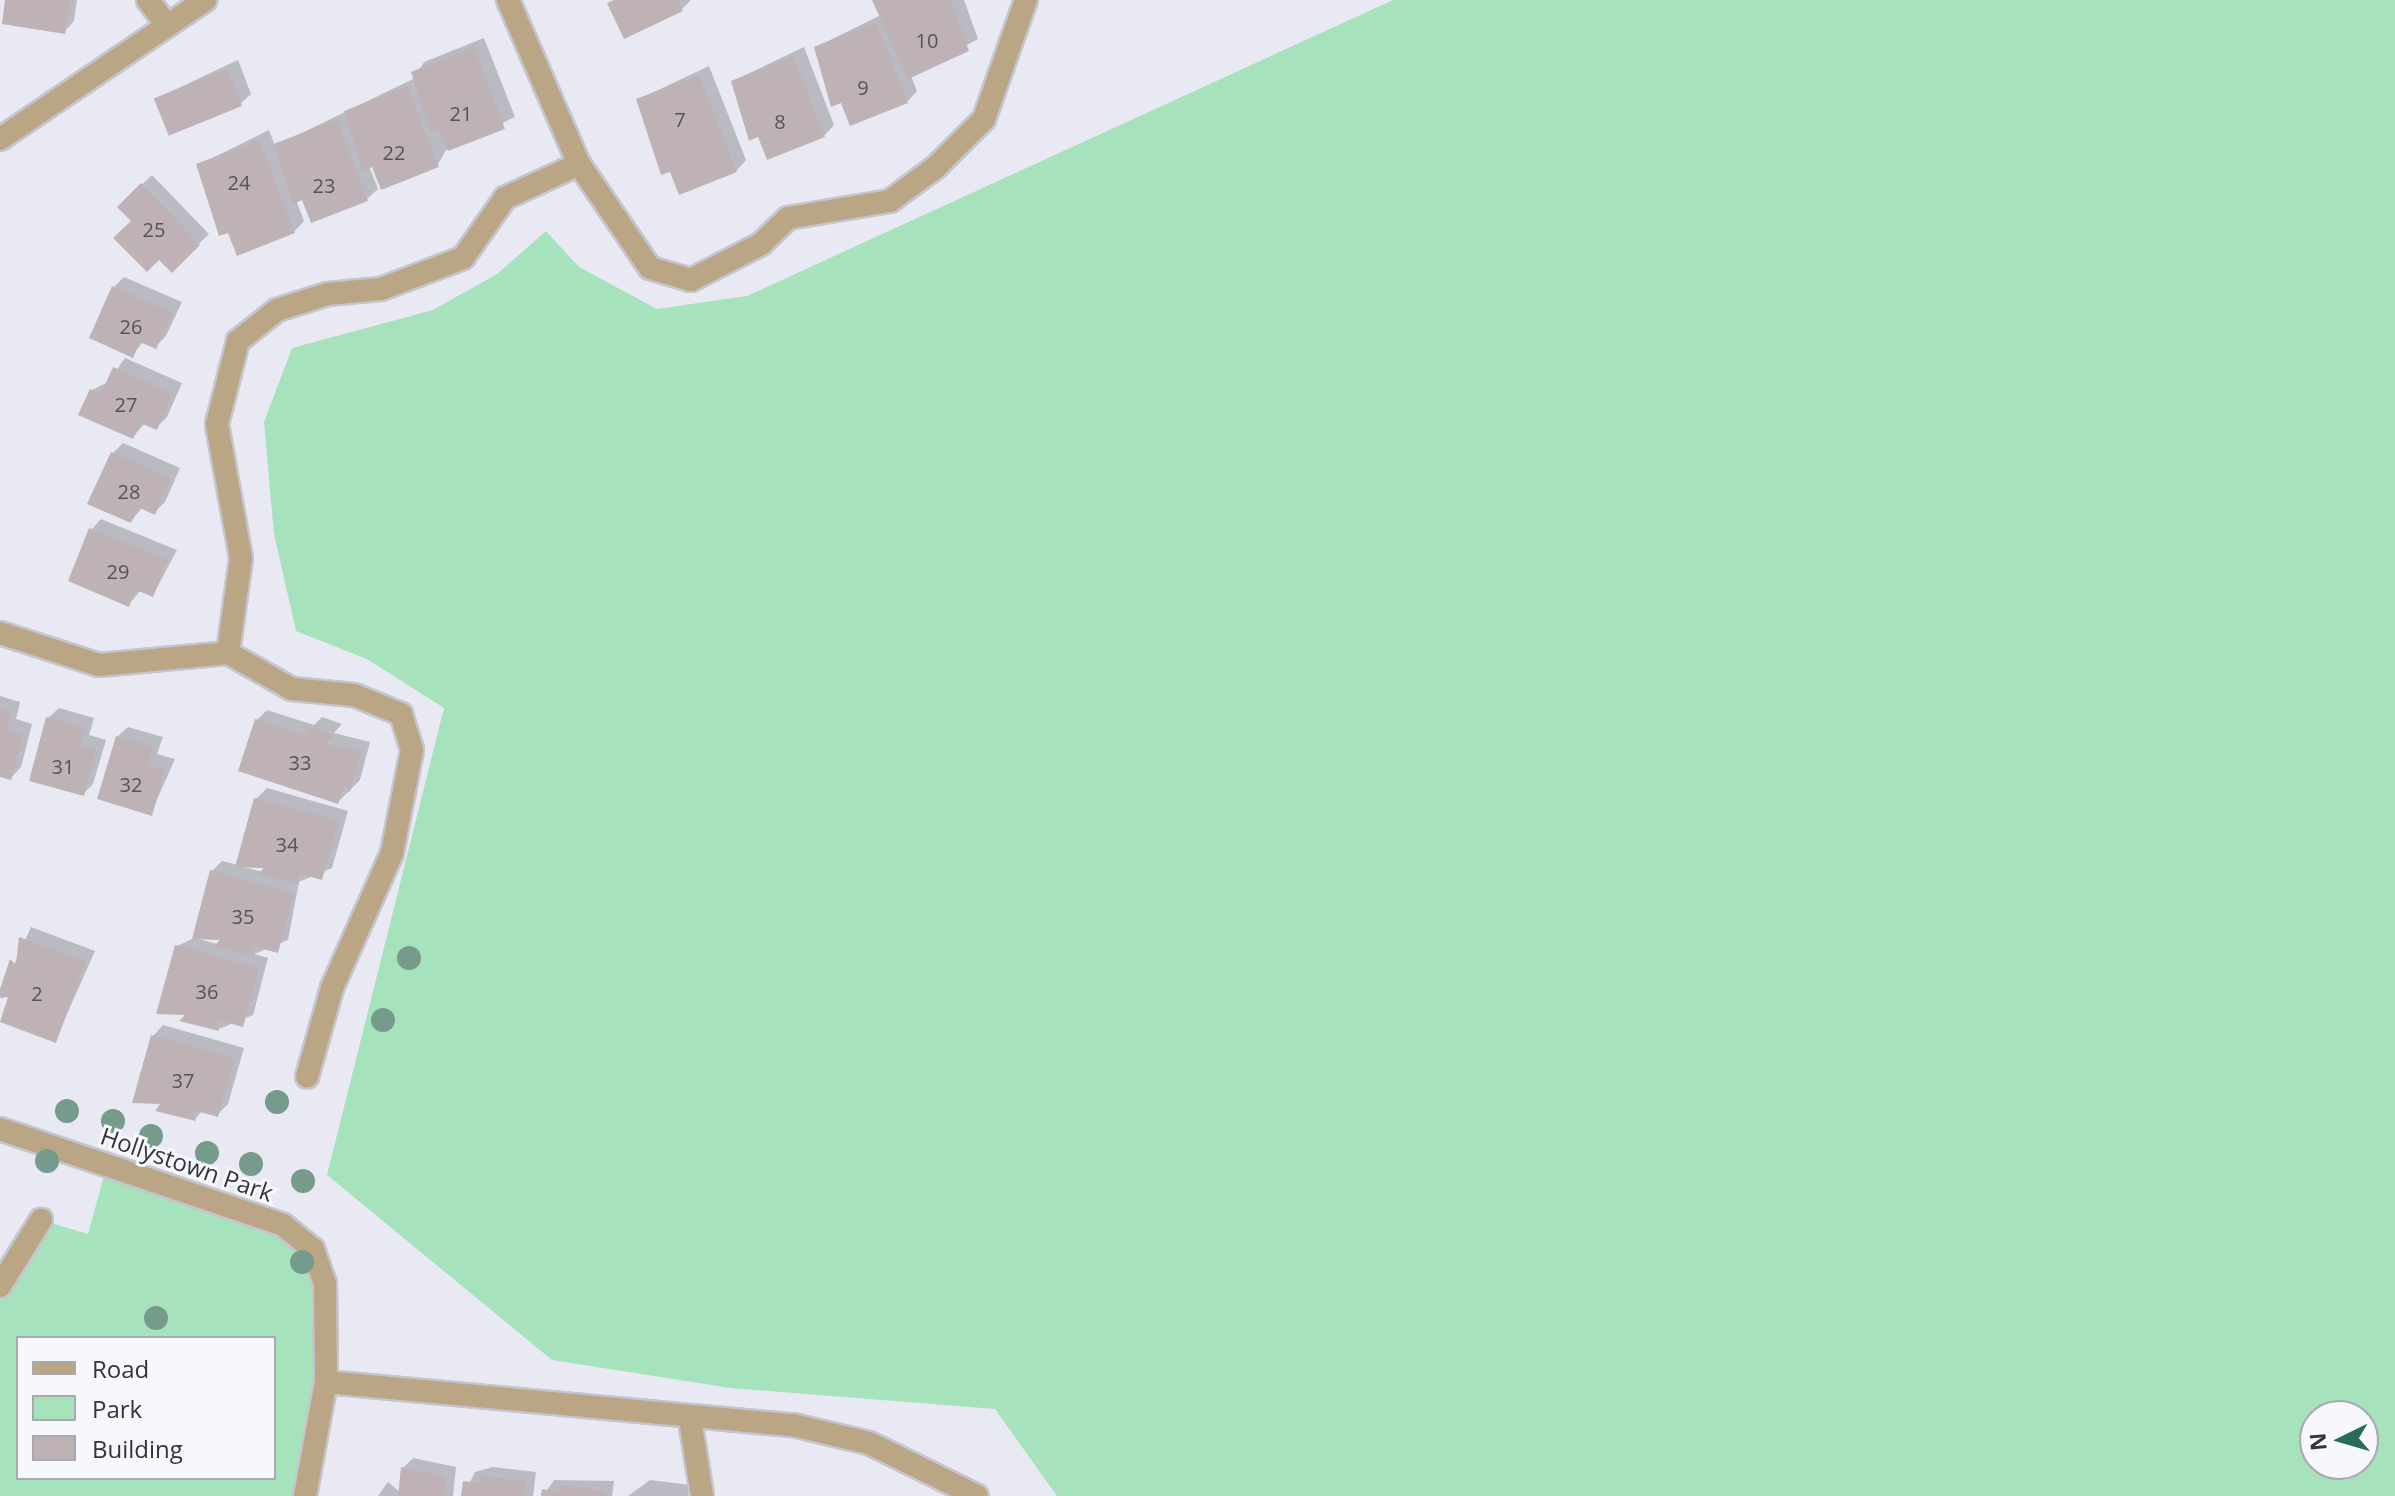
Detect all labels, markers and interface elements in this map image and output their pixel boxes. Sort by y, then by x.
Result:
house number: 10 [916,28,938,52]
house number: 9 [857,75,869,99]
house number: 21 [450,101,472,125]
house number: 7 [674,107,686,131]
house number: 8 [774,109,786,133]
house number: 22 [383,140,405,164]
house number: 24 [228,170,250,194]
house number: 23 [313,173,335,197]
house number: 25 [143,217,165,241]
house number: 26 [120,314,142,338]
house number: 27 [115,392,137,416]
house number: 28 [118,479,140,503]
house number: 29 [107,559,129,583]
house number: 33 [289,750,311,774]
house number: 31 [52,754,74,778]
house number: 32 [120,772,142,796]
house number: 34 [276,832,298,856]
house number: 35 [232,904,254,928]
house number: 36 [196,979,218,1003]
house number: 2 [31,981,43,1005]
house number: 37 [172,1068,194,1092]
street label: Hollystown Park [97,1121,277,1207]
legend [16,1336,276,1480]
text: Road [92,1352,149,1385]
text: Park [92,1392,142,1425]
north arrow [2299,1400,2379,1480]
text: Building [92,1432,183,1465]
text: N [2301,1432,2333,1452]

